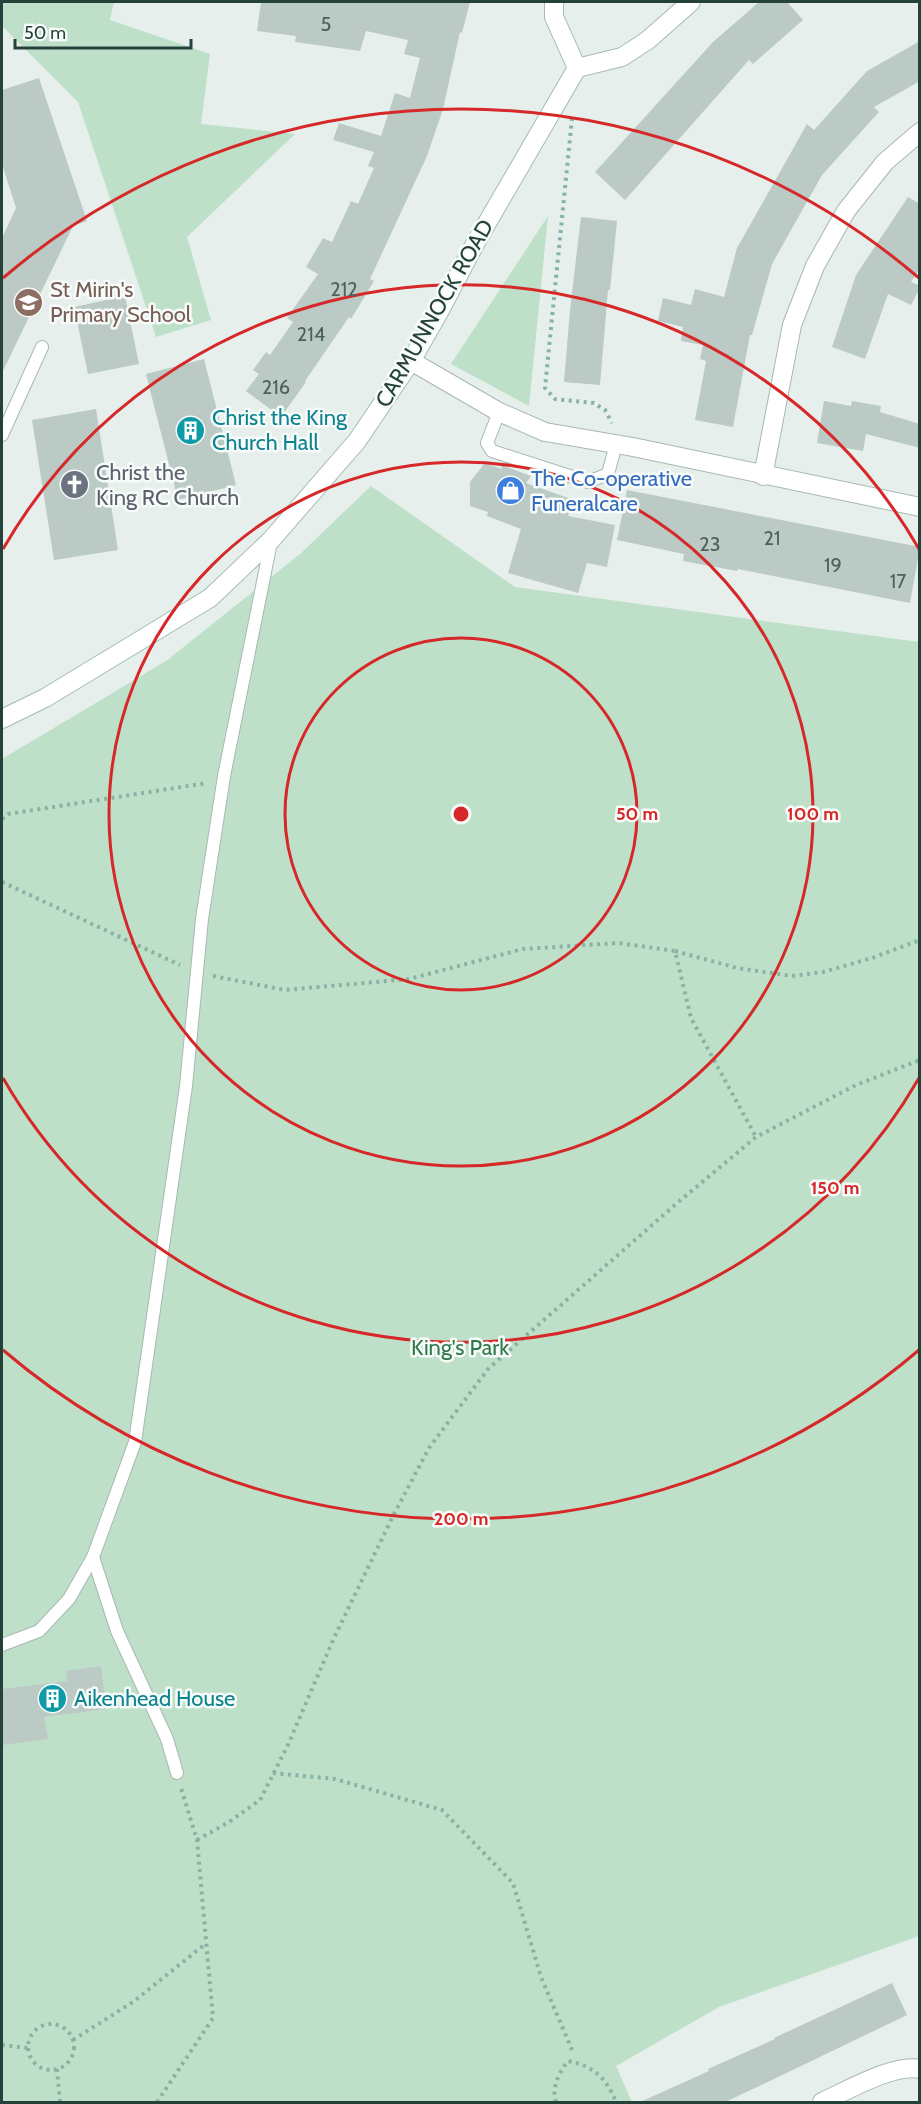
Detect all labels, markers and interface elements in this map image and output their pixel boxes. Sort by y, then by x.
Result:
scale bar [15,12,190,50]
house number: 5 [321,12,331,36]
text: 50 m [24,22,66,44]
street label: CARMUNNOCK ROAD [370,215,499,412]
place label: St Mirin's Primary School [50,276,192,328]
house number: 212 [330,277,358,301]
school or university icon: St Mirin's Primary School [13,286,45,318]
house number: 214 [297,322,326,346]
house number: 216 [262,375,290,399]
place label: Christ the King Church Hall [212,404,348,456]
building icon: Christ the King Church Hall [175,414,207,446]
place label: Christ the King RC Church [96,459,239,511]
place label: The Co-operative Funeralcare [531,465,692,517]
church icon: Christ the King RC Church [59,469,91,501]
shop icon: The Co-operative Funeralcare [494,475,526,507]
house number: 21 [764,526,781,550]
house number: 23 [699,532,721,556]
house number: 19 [824,553,842,577]
house number: 17 [890,569,906,593]
text: 50 m [616,803,658,825]
text: 100 m [787,803,839,825]
centre of rings [451,804,471,824]
text: 150 m [811,1177,859,1199]
park label: King's Park [411,1334,509,1361]
text: 200 m [434,1508,488,1530]
building icon: Aikenhead House [37,1682,69,1714]
place label: Aikenhead House [74,1685,235,1712]

